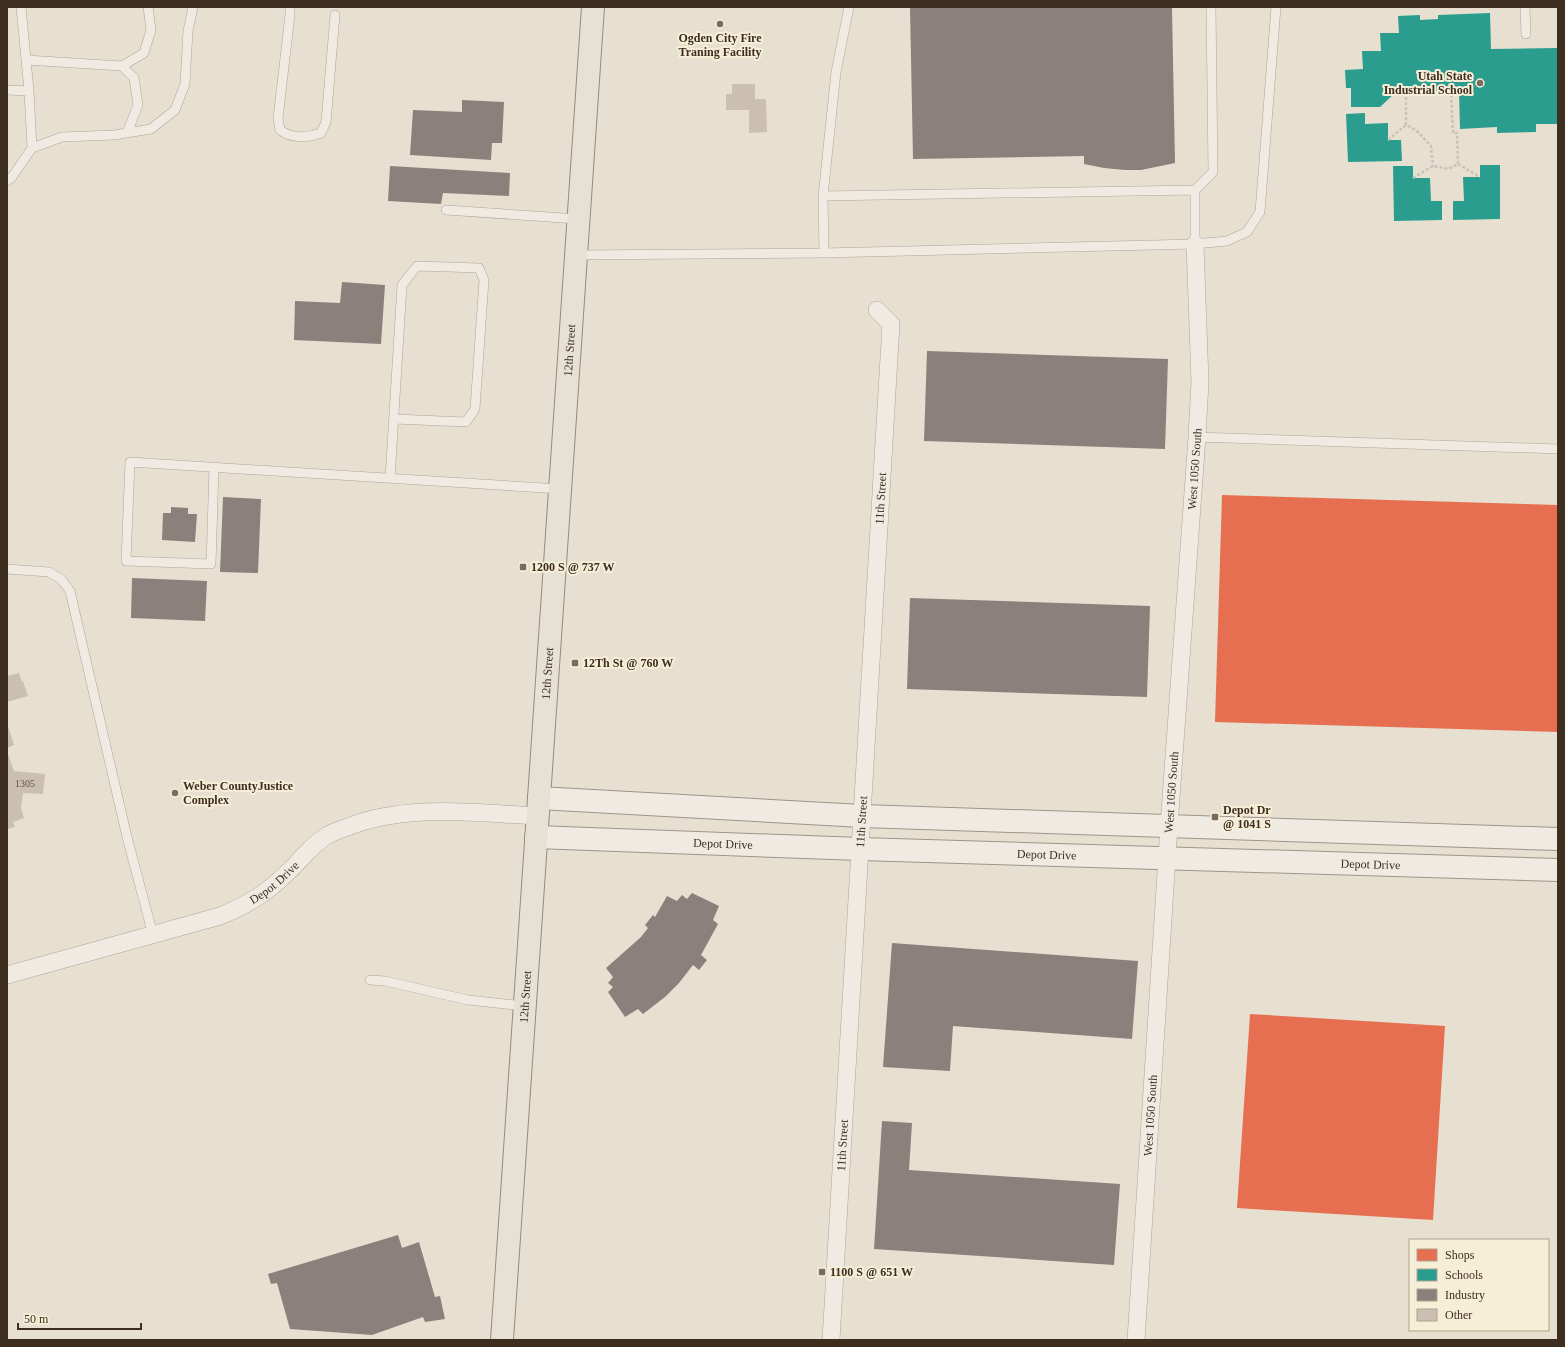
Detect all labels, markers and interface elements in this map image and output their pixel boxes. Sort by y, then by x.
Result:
marker: Ogden City Fire Traning Facility [715,19,725,29]
place label: Ogden City Fire Traning Facility [678,31,762,59]
place label: Utah State Industrial School [1384,69,1473,97]
marker: Utah State Industrial School [1475,78,1485,88]
street label: 12th Street [561,323,578,377]
street label: West 1050 South [1185,428,1204,510]
street label: 11th Street [872,471,889,525]
place label: 1200 S @ 737 W [531,560,615,574]
marker: 1200 S @ 737 W [518,562,528,572]
street label: 12th Street [539,646,556,700]
place label: 12Th St @ 760 W [583,656,673,670]
marker: 12Th St @ 760 W [570,658,580,668]
street label: West 1050 South [1162,751,1181,833]
house number: 1305 [15,778,35,789]
place label: Weber CountyJustice Complex [183,779,294,807]
marker: Weber CountyJustice Complex [170,788,180,798]
street label: 11th Street [853,795,870,848]
place label: Depot Dr @ 1041 S [1223,803,1271,831]
marker: Depot Dr @ 1041 S [1210,812,1220,822]
street label: Depot Drive [693,836,753,852]
street label: Depot Drive [1017,847,1077,863]
street label: Depot Drive [1341,856,1401,872]
street label: Depot Drive [247,858,302,907]
street label: 12th Street [517,970,534,1023]
street label: West 1050 South [1141,1074,1160,1157]
street label: 11th Street [834,1118,851,1172]
legend [1409,1239,1549,1331]
text: Shops [1445,1248,1475,1262]
place label: 1100 S @ 651 W [830,1265,913,1279]
marker: 1100 S @ 651 W [817,1267,827,1277]
text: Schools [1445,1268,1483,1282]
text: Industry [1445,1288,1485,1302]
scale bar [18,1305,141,1331]
text: Other [1445,1308,1472,1322]
text: 50 m [24,1312,49,1326]

